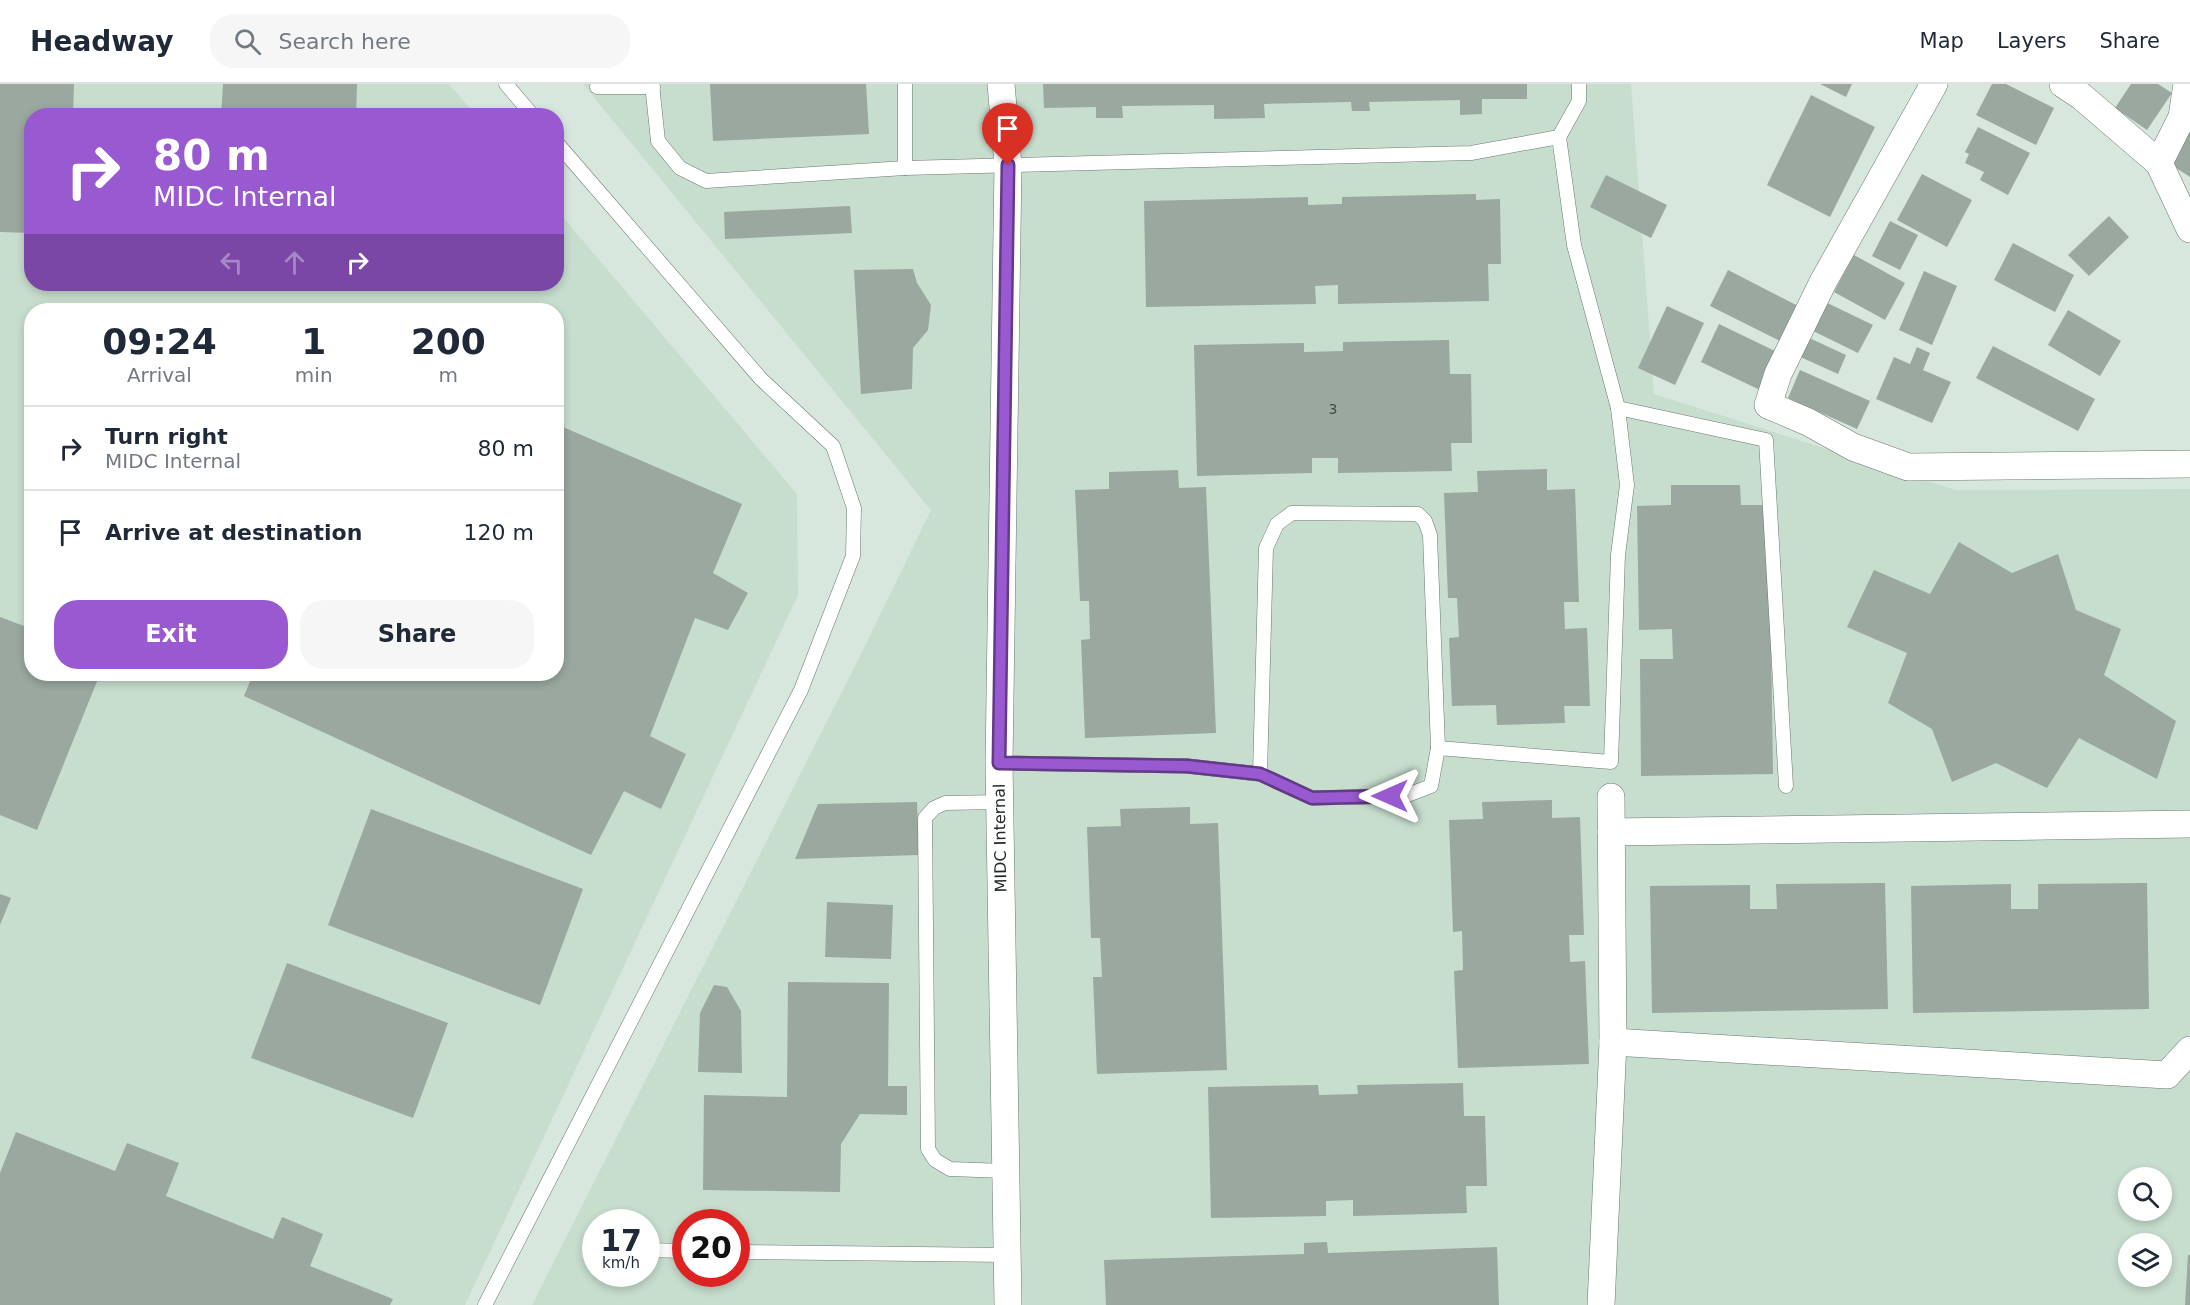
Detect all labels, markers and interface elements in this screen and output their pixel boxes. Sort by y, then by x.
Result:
search box [210,14,630,68]
text: Headway [30,25,174,58]
icon: search [231,25,264,58]
text: Search here [279,29,411,54]
text: Map [1920,29,1964,53]
text: Layers [1997,29,2066,53]
text: Share [2099,29,2160,53]
pin [982,103,1033,165]
icon: arrive [991,112,1024,145]
text: 80 m [153,131,270,180]
icon: right [54,132,132,210]
text: MIDC Internal [153,181,337,212]
icon: left [215,246,248,279]
icon: ahead [278,246,311,279]
icon: right [341,246,374,279]
text: 09:24 [102,321,217,362]
text: 1 [301,321,326,362]
text: 200 [411,321,486,362]
text: Arrival [127,363,192,387]
text: min [295,363,333,387]
text: m [439,363,458,387]
house number: 3 [1329,401,1337,417]
text: Turn right [105,424,228,449]
icon: right [54,432,87,465]
text: 80 m [478,436,534,461]
text: MIDC Internal [105,449,241,473]
icon: arrive [54,516,87,549]
text: Arrive at destination [105,520,362,545]
text: 120 m [464,520,534,545]
button: Exit [54,600,288,669]
button: Share [300,600,534,669]
position arrow [1358,764,1422,828]
street label: MIDC Internal [990,783,1010,893]
map controls [2118,1167,2172,1287]
button: search [2118,1167,2172,1221]
speed limit sign: 20 [672,1209,750,1287]
text: 17 [600,1223,642,1258]
button: layers [2118,1233,2172,1287]
text: km/h [602,1254,640,1272]

